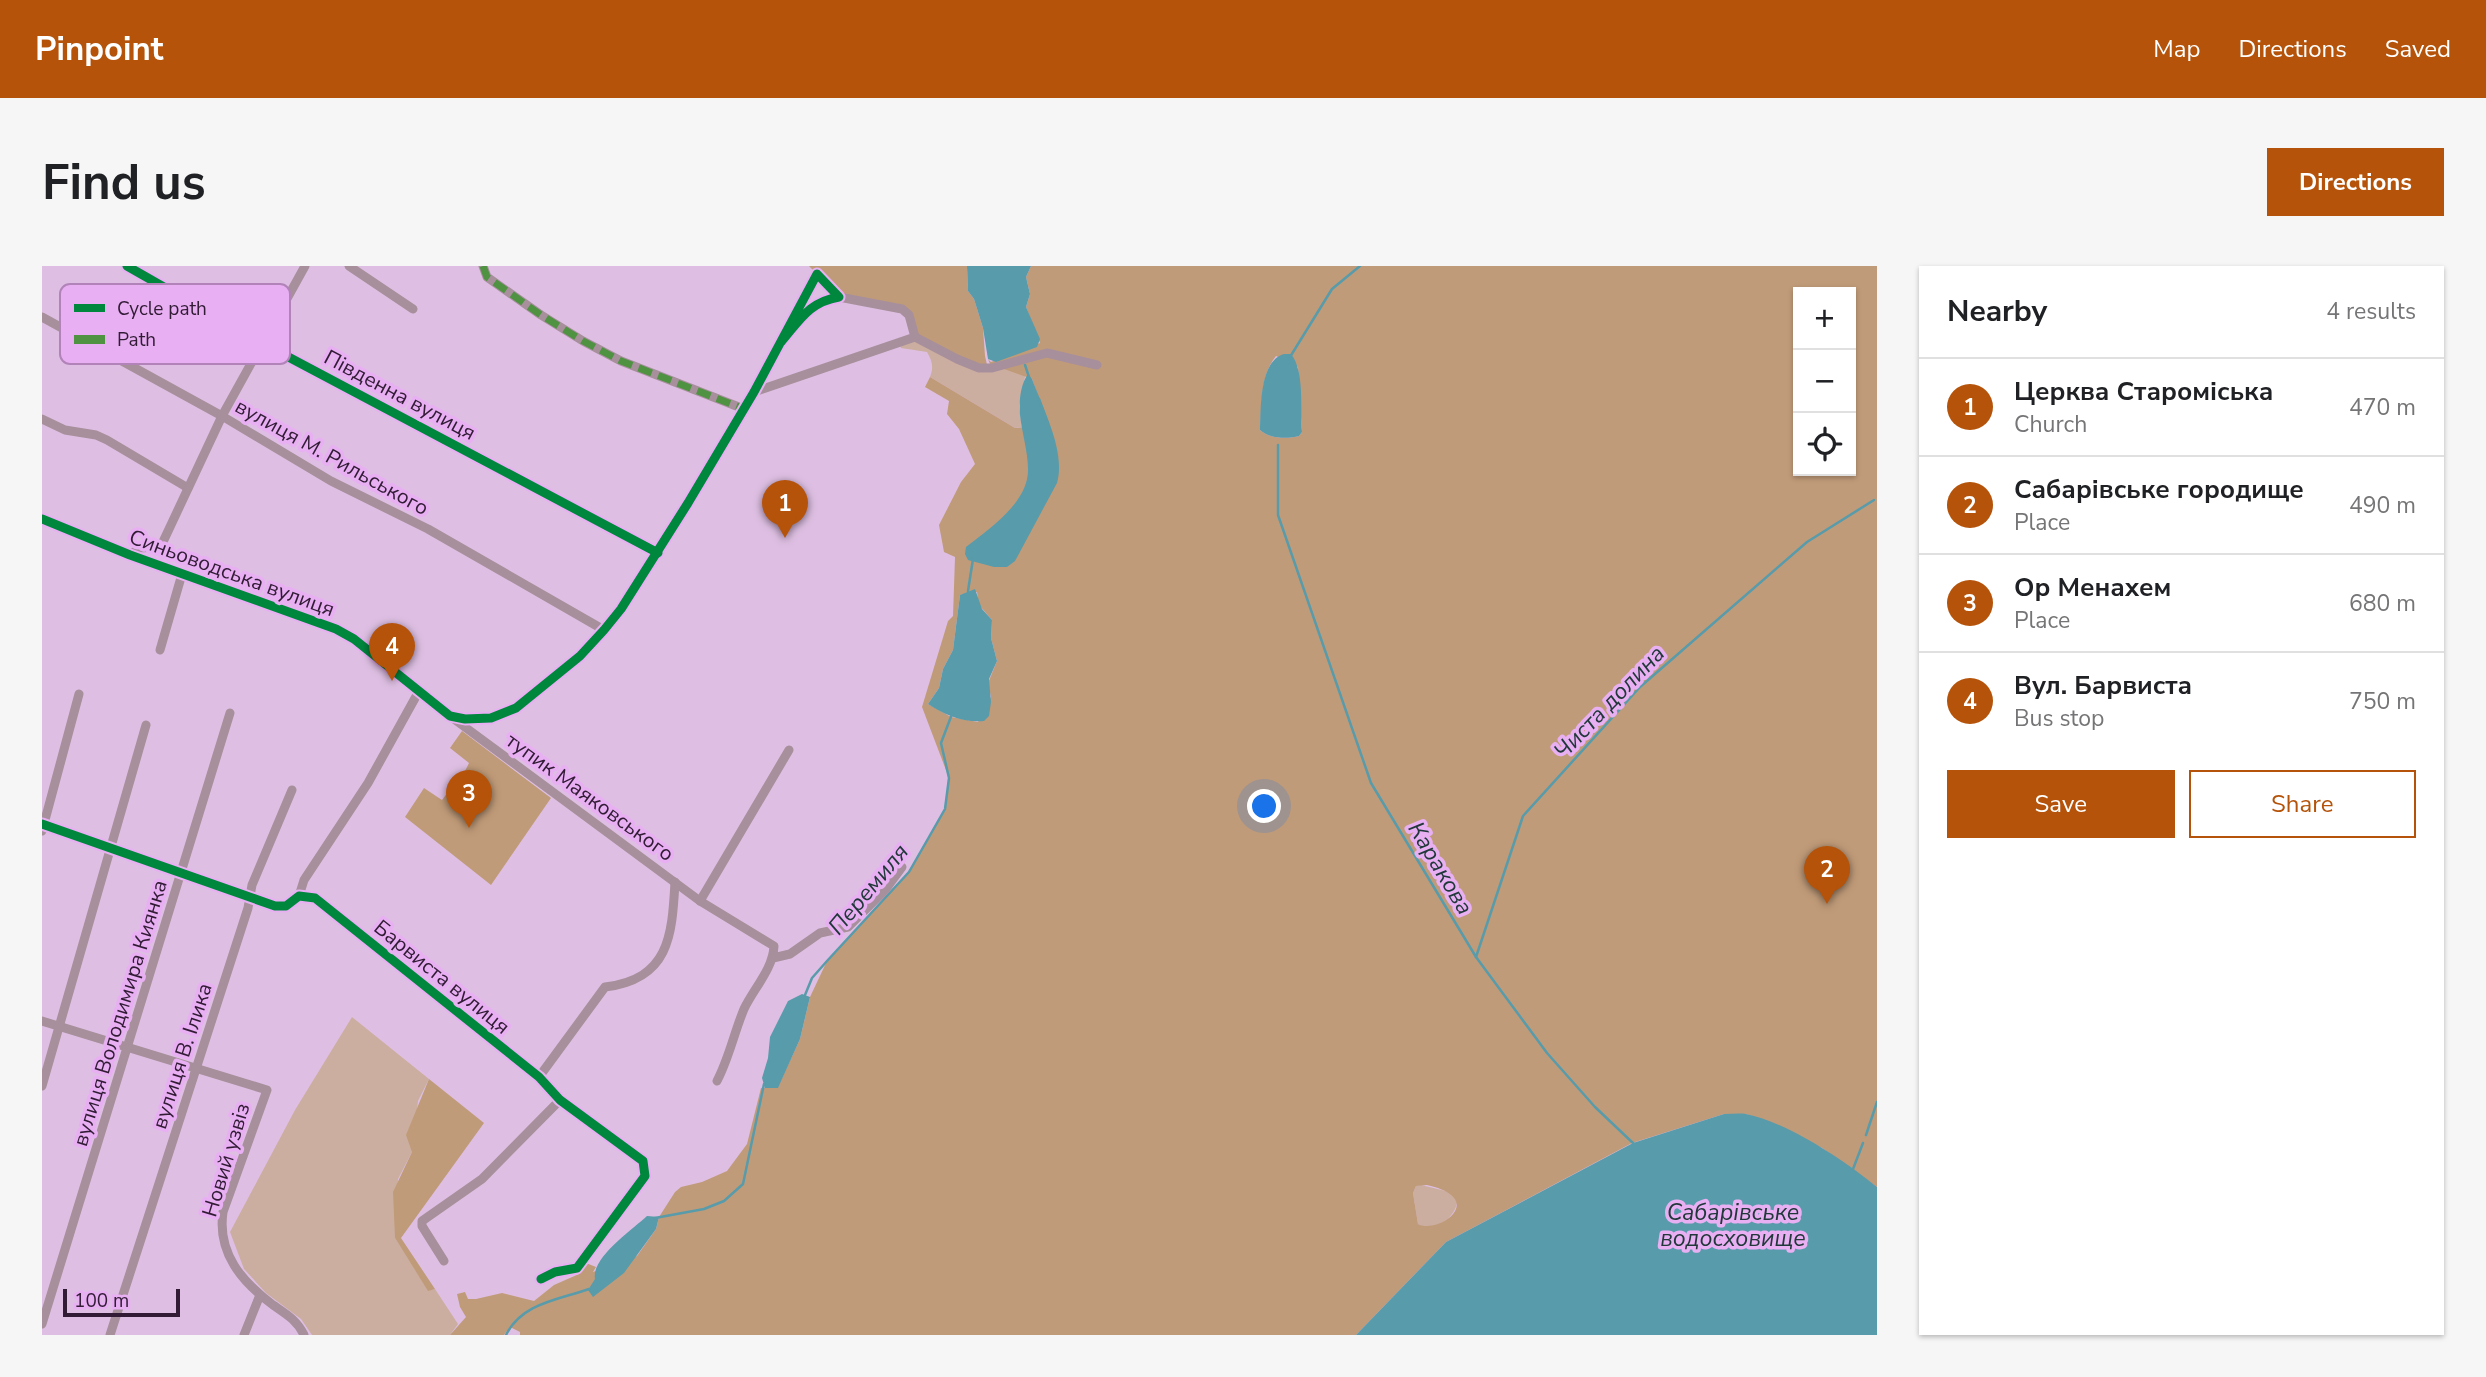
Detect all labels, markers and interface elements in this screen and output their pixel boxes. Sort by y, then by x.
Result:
text: Pinpoint [35,27,163,72]
text: Map [2153,33,2200,65]
text: Directions [2238,33,2347,65]
text: Saved [2385,33,2451,65]
button: Directions [2267,148,2444,216]
text: Find us [42,149,206,216]
legend [60,284,290,364]
map controls [1793,287,1856,476]
button: + [1793,287,1856,350]
text: Nearby [1947,291,2047,332]
text: Cycle path [117,296,207,322]
text: 4 results [2326,296,2416,327]
text: Path [117,327,156,353]
street label: Південна вулиця [319,343,481,447]
button: − [1793,350,1856,413]
text: Церква Староміська [2014,374,2273,409]
street label: вулиця М. Рильського [230,392,434,522]
text: 1 [1963,392,1977,423]
text: 470 m [2349,392,2416,423]
text: Church [2014,409,2087,440]
button: locate [1793,413,1856,476]
text: Сабарівське городище [2014,472,2304,507]
pin: 1 [762,480,808,538]
text: 2 [1963,490,1977,521]
text: 490 m [2349,490,2416,521]
text: Place [2014,507,2070,538]
street label: Синьоводська вулиця [125,523,339,623]
text: Ор Менахем [2014,570,2171,605]
text: 3 [1963,588,1977,619]
text: 680 m [2349,588,2416,619]
text: Place [2014,605,2070,636]
pin: 4 [369,623,415,681]
water label: Чиста долина [1547,639,1672,766]
text: Вул. Барвиста [2014,668,2192,703]
text: 4 [1963,686,1977,717]
text: 750 m [2349,686,2416,717]
text: Bus stop [2014,703,2105,734]
street label: тупик Маяковського [500,726,680,868]
pin: 3 [446,770,492,828]
button: Save [1947,770,2175,838]
button: Share [2189,770,2416,838]
your location [1247,789,1281,823]
water label: Каракова [1401,816,1480,921]
water label: Перемиля [821,837,916,941]
pin: 2 [1804,846,1850,904]
street label: вулиця Володимира Киянка [66,876,174,1150]
street label: Барвиста вулиця [368,913,516,1041]
street label: вулиця В. Ілика [145,980,219,1132]
street label: Новий узвіз [195,1100,257,1220]
water label: Сабарівське водосховище [1660,1197,1806,1254]
scale bar [63,1286,180,1318]
text: 100 m [74,1288,129,1314]

